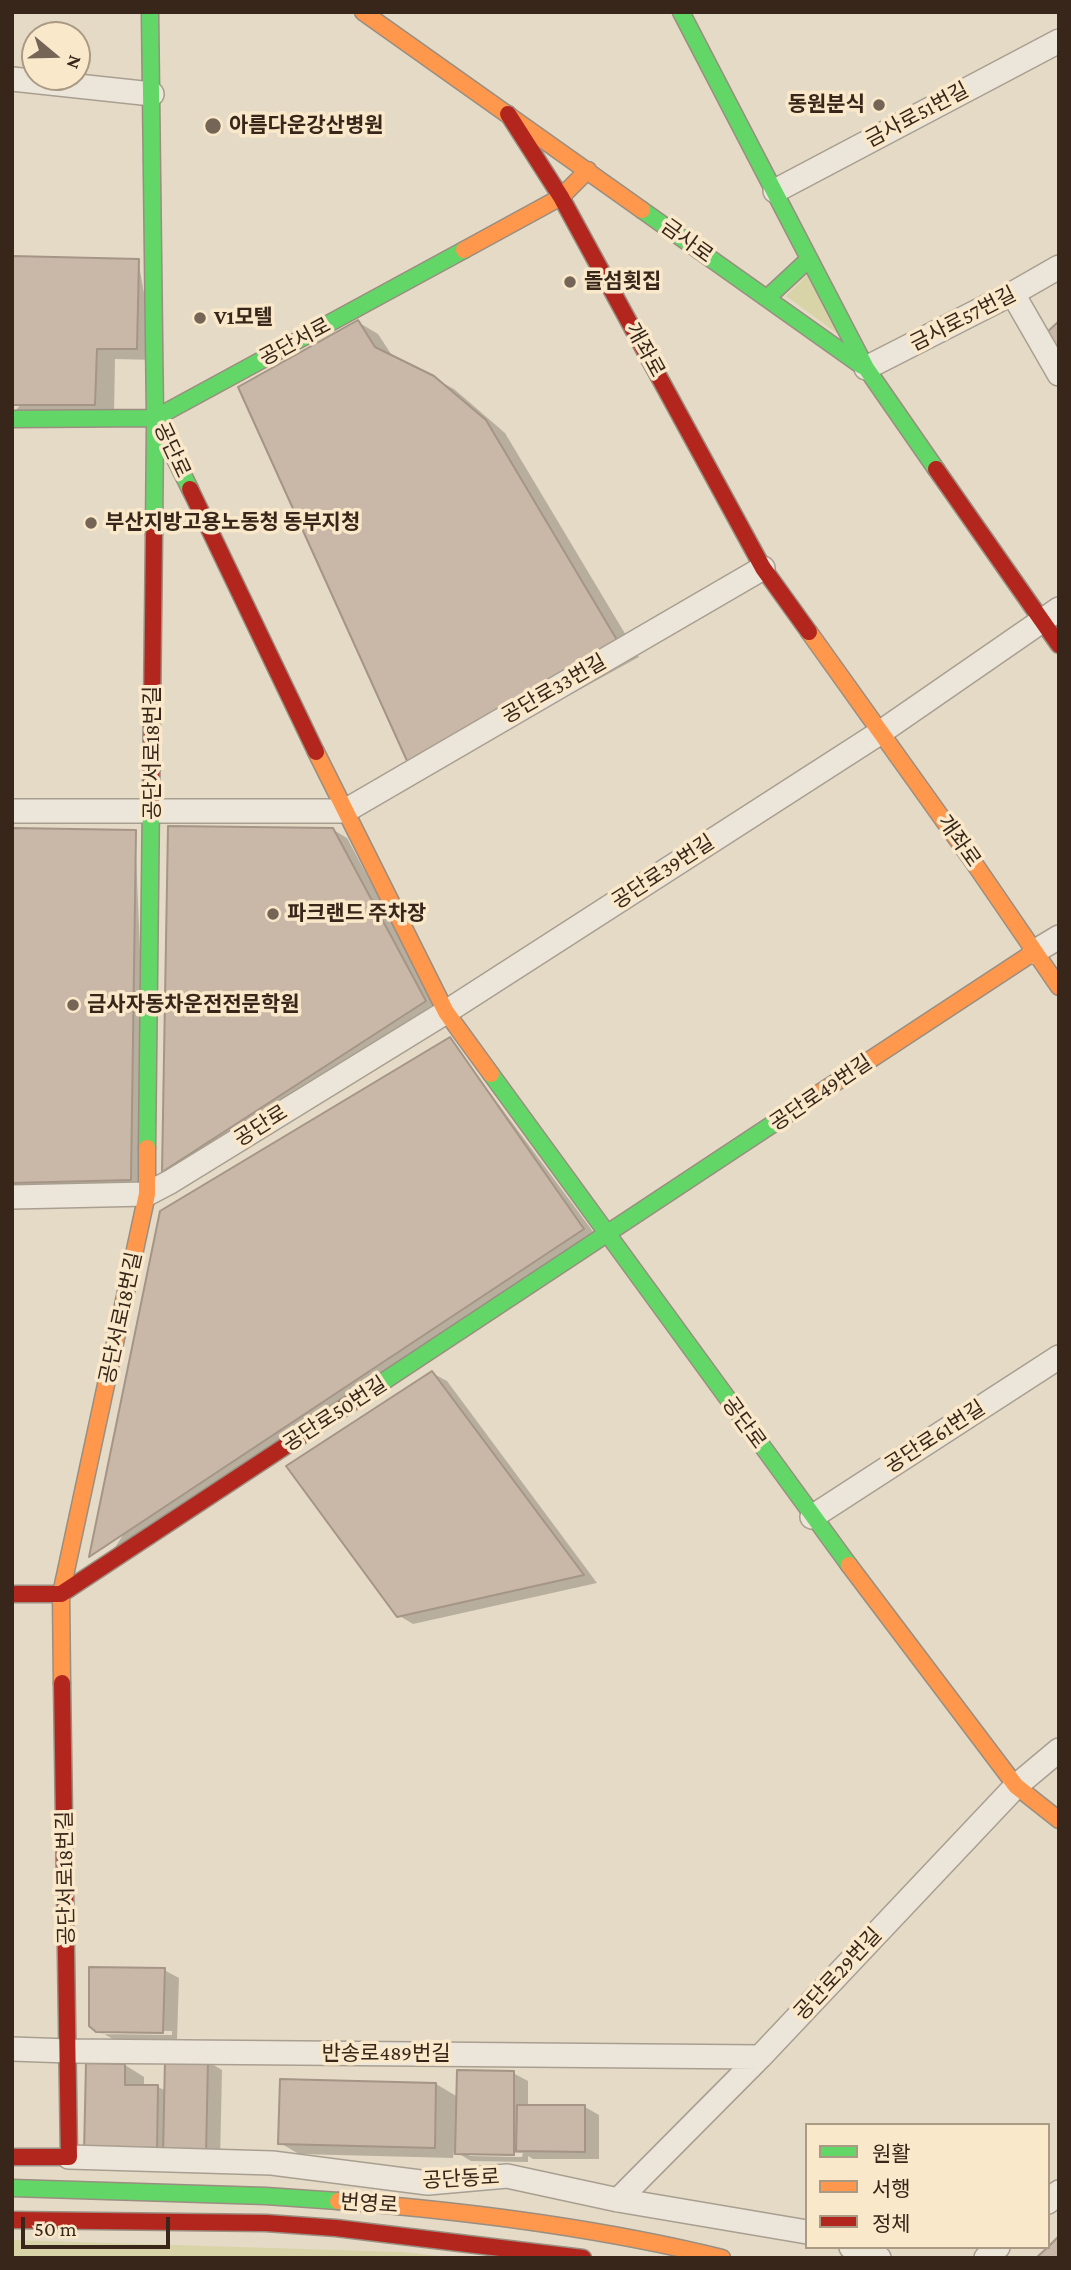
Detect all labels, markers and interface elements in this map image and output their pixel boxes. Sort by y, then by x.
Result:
north arrow [21,21,91,91]
text: N [62,53,86,72]
street label: 금사로51번길 [861,77,973,153]
place label: 동원분식 [788,92,865,118]
marker: 동원분식 [871,97,887,113]
place label: 아름다운강산병원 [229,113,384,139]
marker: 아름다운강산병원 [203,116,223,136]
street label: 금사로 [656,214,718,268]
place label: 돌섬횟집 [584,269,661,295]
marker: 돌섬횟집 [562,274,578,290]
street label: 금사로57번길 [906,282,1020,356]
place label: V1모텔 [214,305,273,331]
marker: V1모텔 [192,310,208,326]
street label: 공단서로 [255,313,335,371]
street label: 개좌로 [620,319,670,381]
street label: 공단로 [148,418,196,482]
place label: 부산지방고용노동청 동부지청 [105,510,360,536]
marker: 부산지방고용노동청 동부지청 [83,515,99,531]
street label: 공단로33번길 [497,649,611,729]
street label: 공단서로18번길 [140,686,166,820]
street label: 개좌로 [932,810,986,872]
street label: 공단로39번길 [607,830,719,914]
place label: 파크랜드 주차장 [287,901,426,927]
marker: 파크랜드 주차장 [265,906,281,922]
place label: 금사자동차운전전문학원 [87,992,300,1018]
marker: 금사자동차운전전문학원 [65,997,81,1013]
street label: 공단로49번길 [765,1050,877,1136]
street label: 공단로 [230,1100,292,1152]
street label: 공단서로18번길 [95,1250,147,1386]
street label: 공단로50번길 [278,1371,392,1457]
street label: 공단로 [717,1392,771,1454]
street label: 공단로61번길 [880,1395,990,1479]
street label: 공단서로18번길 [52,1811,80,1945]
street label: 공단로29번길 [789,1923,887,2025]
street label: 반송로489번길 [321,2041,451,2067]
legend [805,2123,1050,2249]
text: 원활 [872,2142,911,2166]
street label: 공단동로 [422,2164,500,2194]
text: 서행 [872,2177,911,2201]
street label: 번영로 [339,2189,399,2219]
scale bar [24,2204,173,2248]
text: 정체 [872,2212,911,2236]
text: 50 m [34,2217,77,2241]

